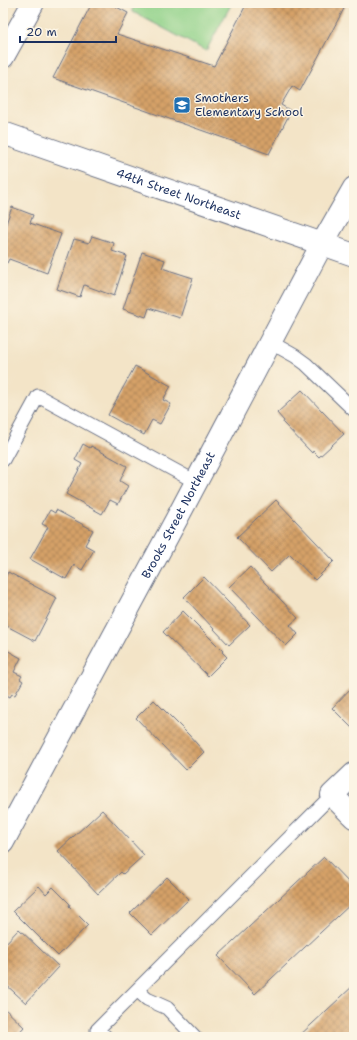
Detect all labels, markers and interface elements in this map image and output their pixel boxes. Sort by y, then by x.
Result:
scale bar [20,18,116,44]
text: 20 m [26,24,57,40]
place label: Smothers Elementary School [195,90,303,120]
school or university icon: Smothers Elementary School [172,95,192,115]
street label: 44th Street Northeast [114,165,243,223]
street label: Brooks Street Northeast [138,449,219,581]

